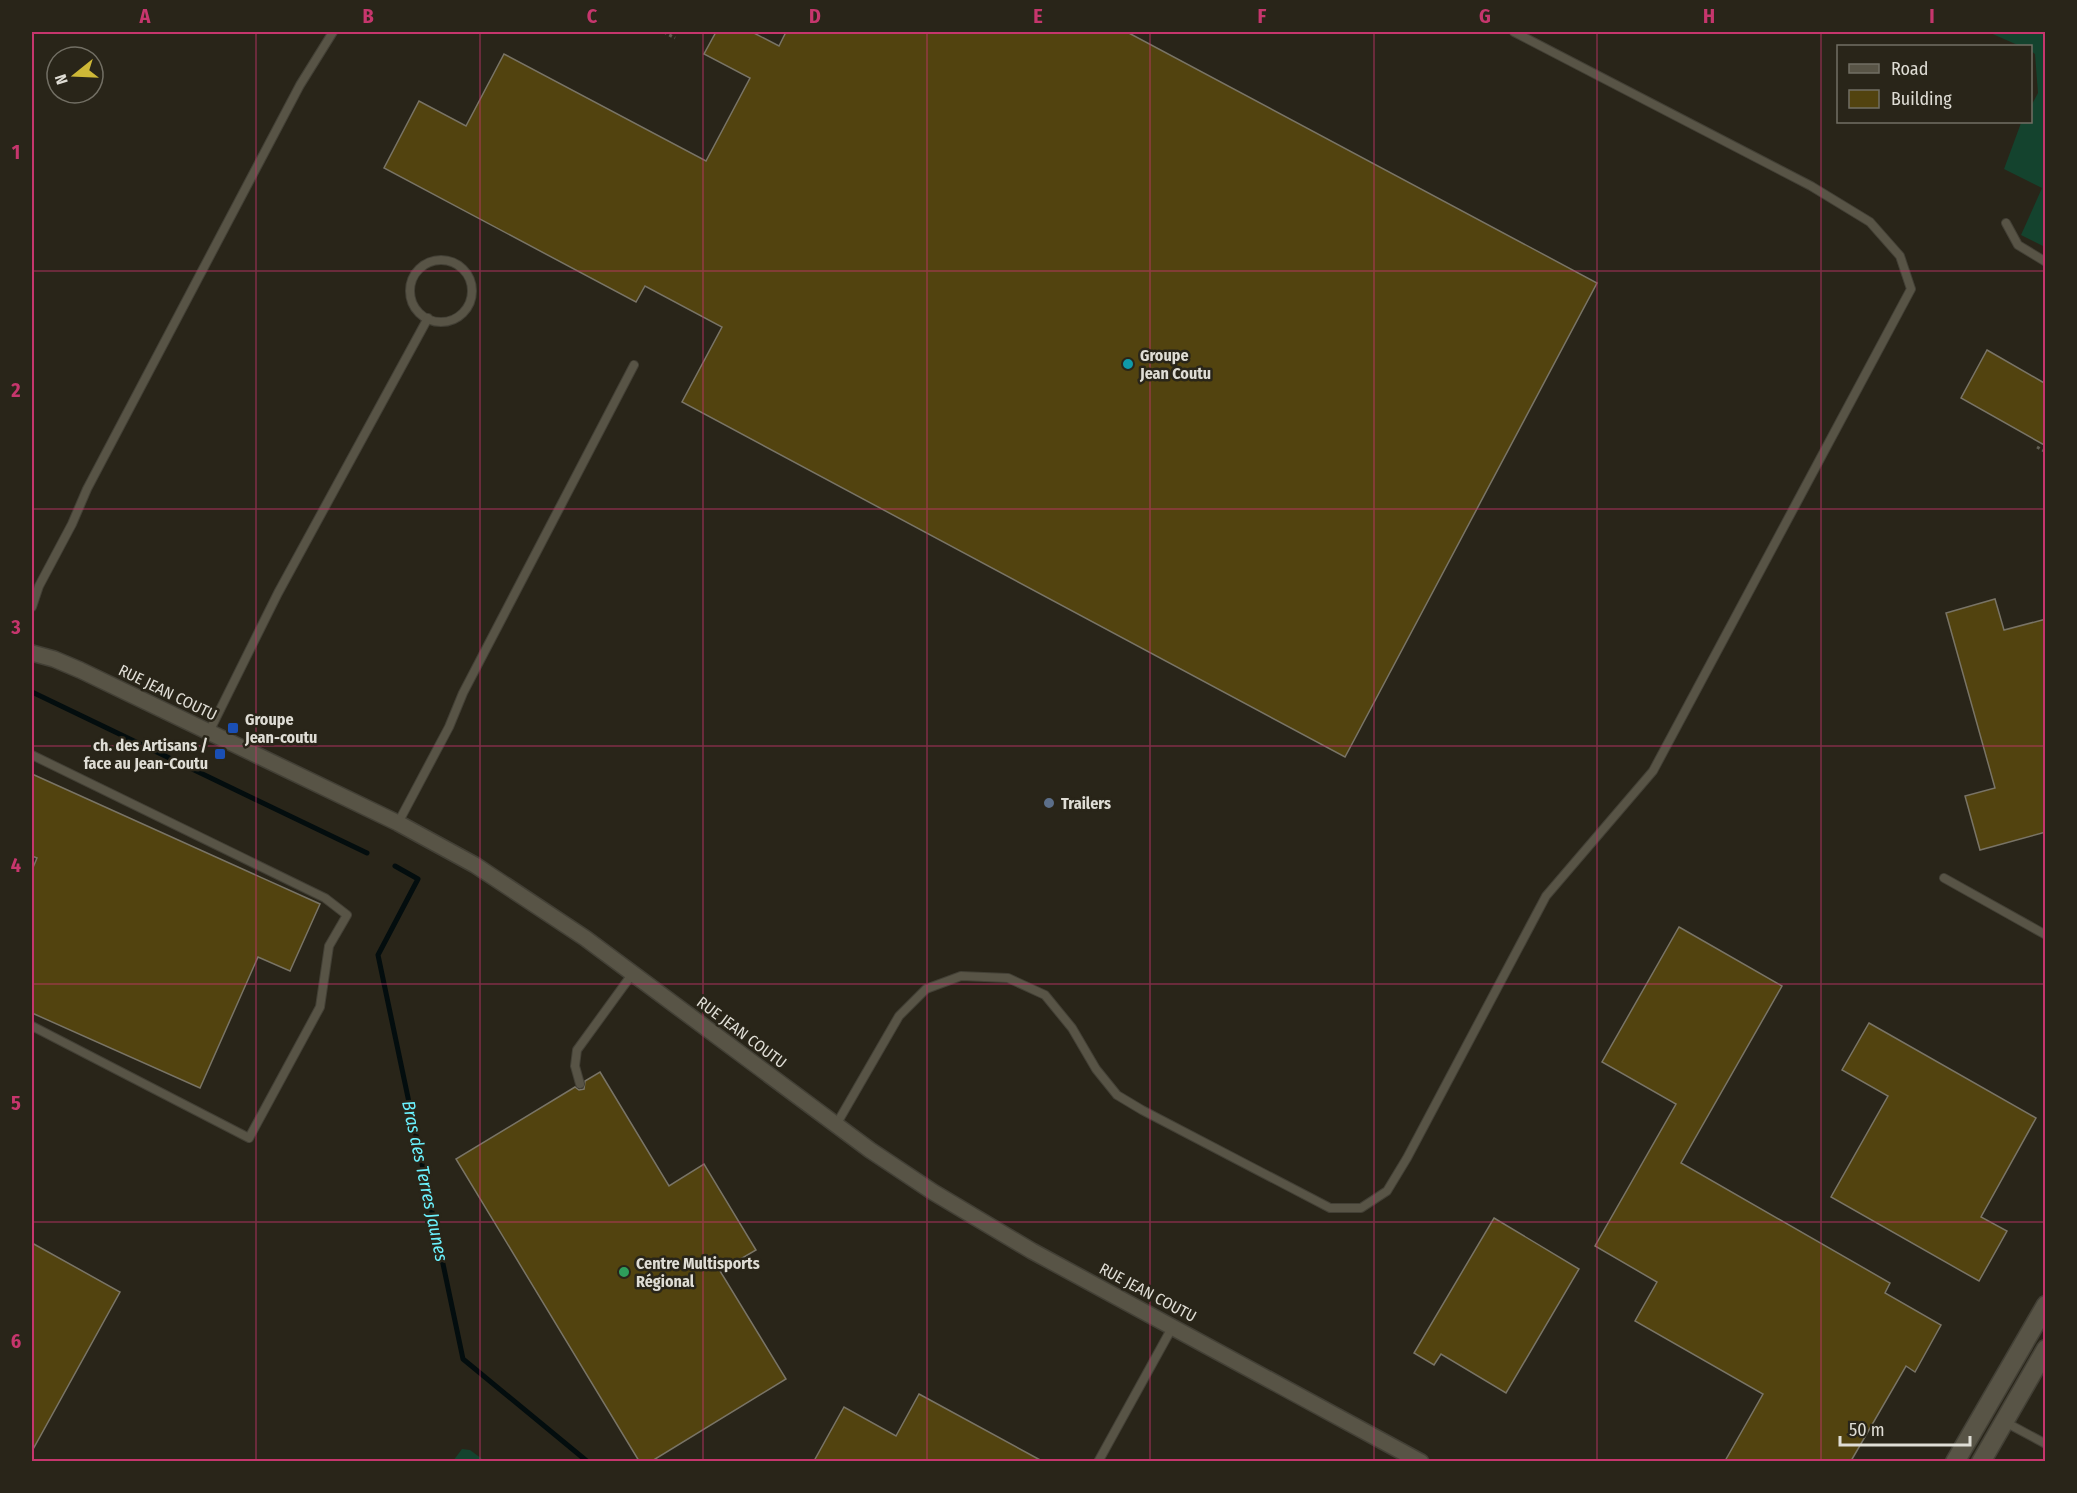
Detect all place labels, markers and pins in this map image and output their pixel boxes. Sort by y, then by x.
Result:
place label: Groupe Jean Coutu [1139,346,1211,383]
marker: Groupe Jean Coutu [1121,357,1135,371]
place label: Groupe Jean-coutu [244,710,317,747]
marker: Groupe Jean-coutu [226,721,240,735]
place label: ch. des Artisans / face au Jean-Coutu [84,736,208,773]
marker: ch. des Artisans / face au Jean-Coutu [213,747,227,761]
place label: Trailers [1061,794,1111,813]
marker: Trailers [1042,796,1056,810]
place label: Centre Multisports Régional [636,1254,760,1291]
marker: Centre Multisports Régional [617,1265,631,1279]

